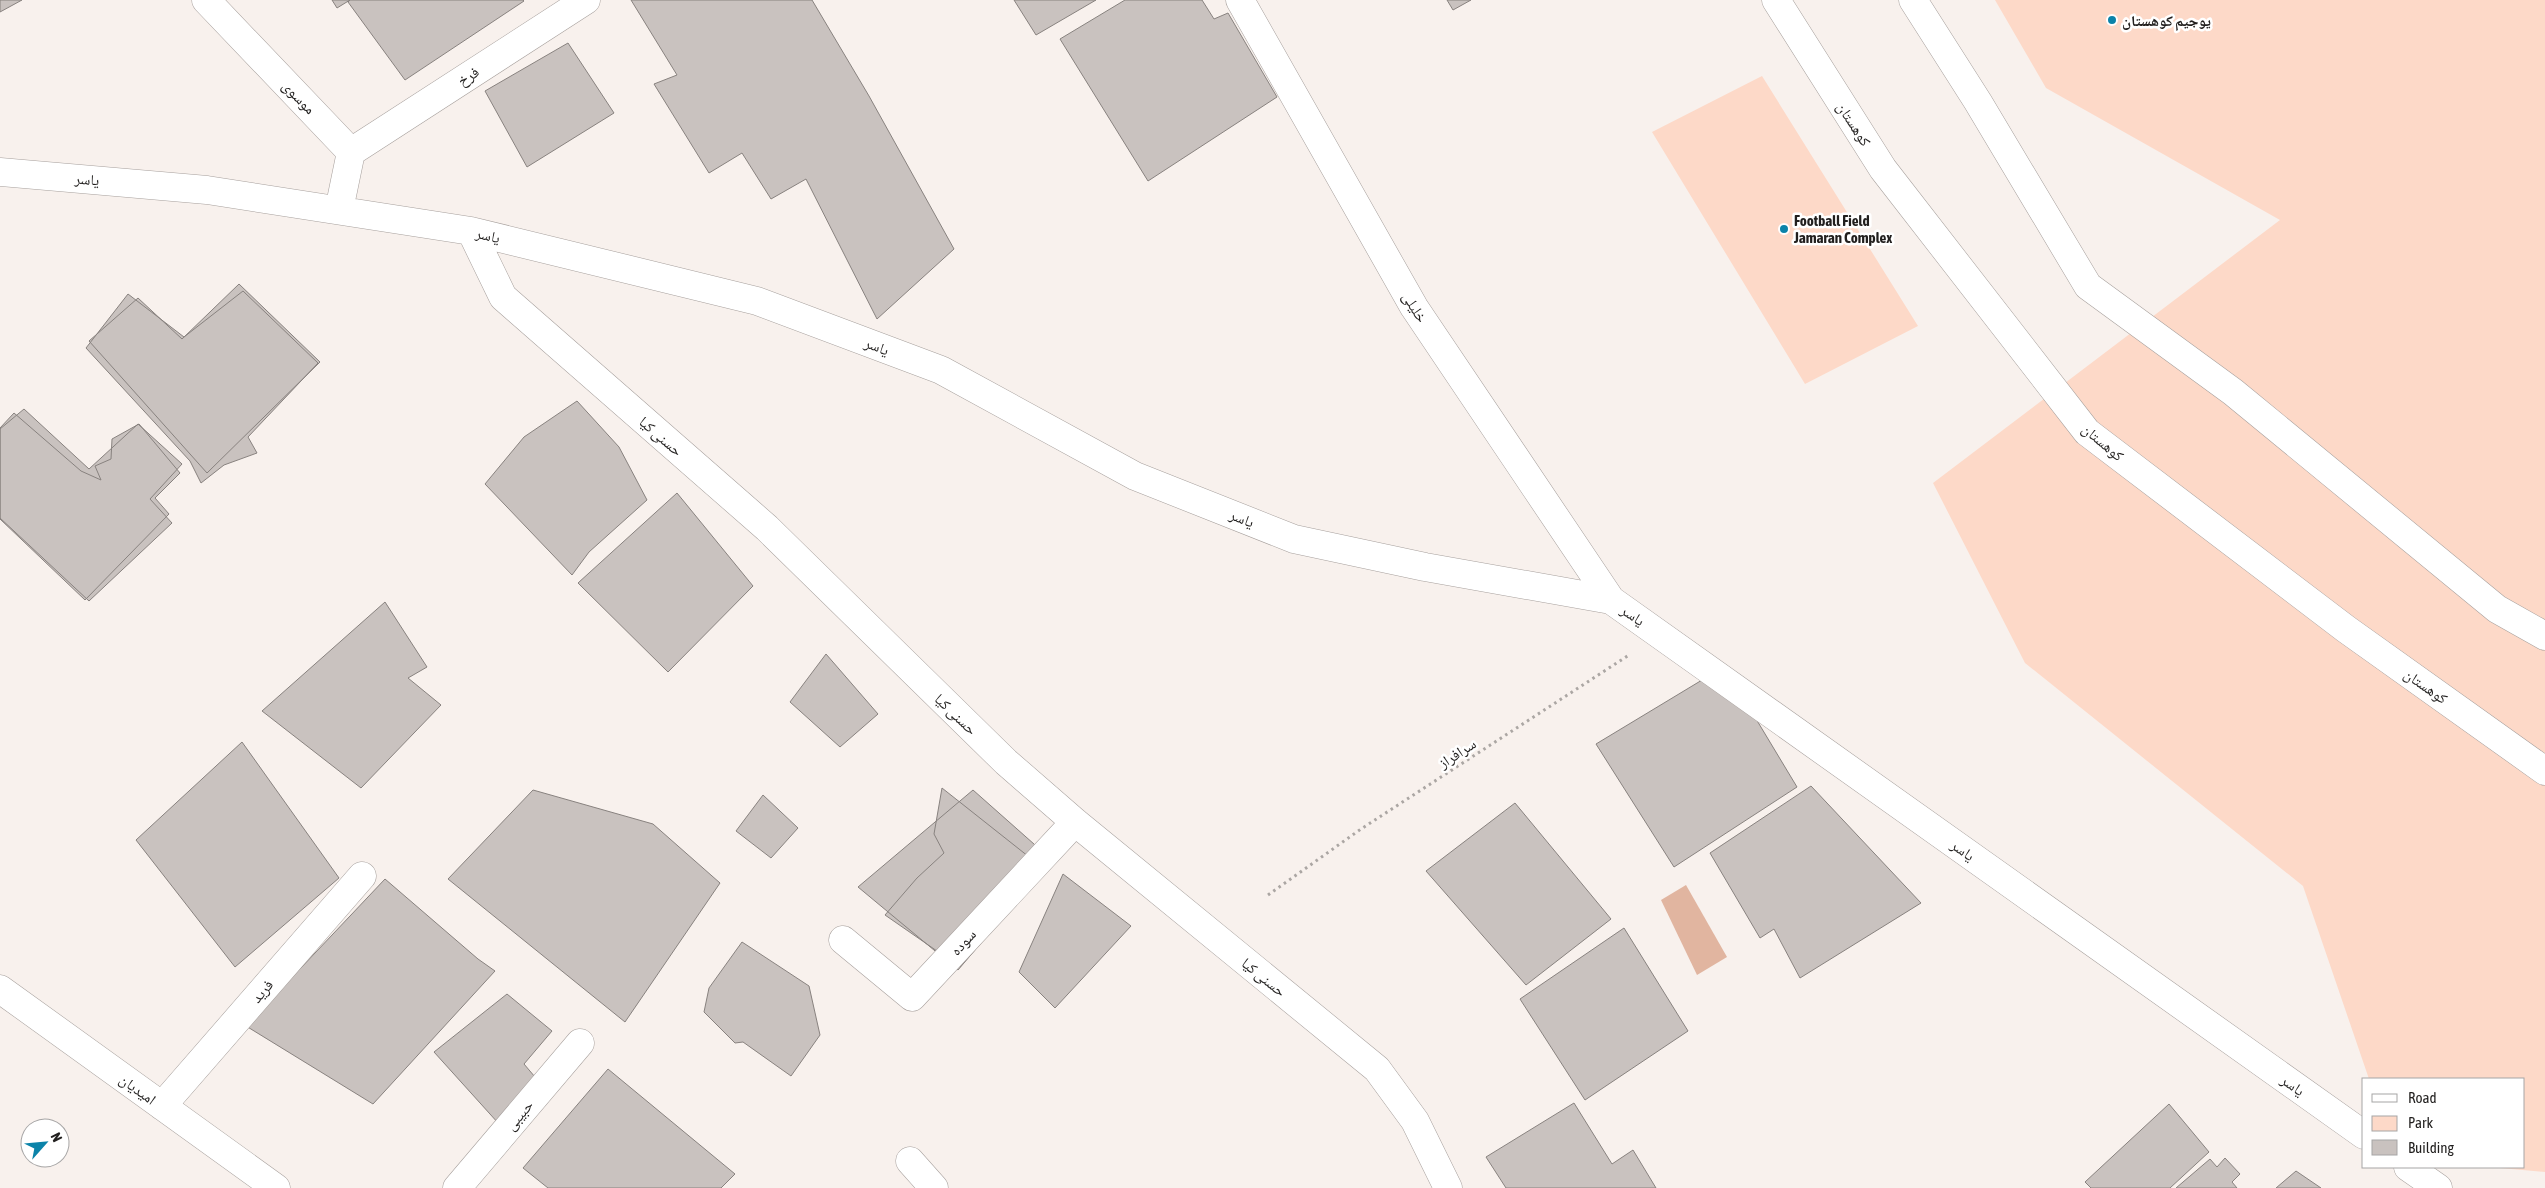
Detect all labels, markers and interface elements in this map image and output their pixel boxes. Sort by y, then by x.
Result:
place label: یوجیم کوهستان [2122,12,2211,31]
marker: یوجیم کوهستان [2106,14,2118,26]
street label: فرخ [454,63,483,91]
street label: موسوی [278,77,319,119]
street label: کوهستان [1832,99,1874,150]
street label: یاسر [73,169,100,190]
place label: Football Field Jamaran Complex [1793,212,1892,246]
marker: Football Field Jamaran Complex [1778,223,1790,235]
street label: یاسر [473,224,502,247]
street label: خلیلی [1397,289,1431,327]
street label: یاسر [861,333,892,359]
street label: حسنی کیا [635,413,686,461]
street label: کوهستان [2078,420,2127,466]
street label: یاسر [1226,505,1257,532]
street label: یاسر [1617,600,1648,630]
street label: کوهستان [2400,665,2451,709]
street label: حسنی کیا [930,690,981,740]
street label: سرافراز [1434,735,1480,773]
street label: یاسر [1947,835,1978,865]
street label: سوده [947,925,980,959]
street label: حسنی کیا [1237,954,1290,1002]
street label: فرید [248,976,277,1007]
street label: امیدیان [115,1070,159,1109]
street label: یاسر [2277,1070,2308,1100]
legend [2362,1078,2525,1168]
text: Road [2408,1089,2437,1106]
street label: حبیبی [502,1096,538,1135]
text: Park [2408,1114,2433,1131]
north arrow [20,1118,70,1168]
text: N [48,1130,66,1144]
text: Building [2408,1139,2454,1156]

